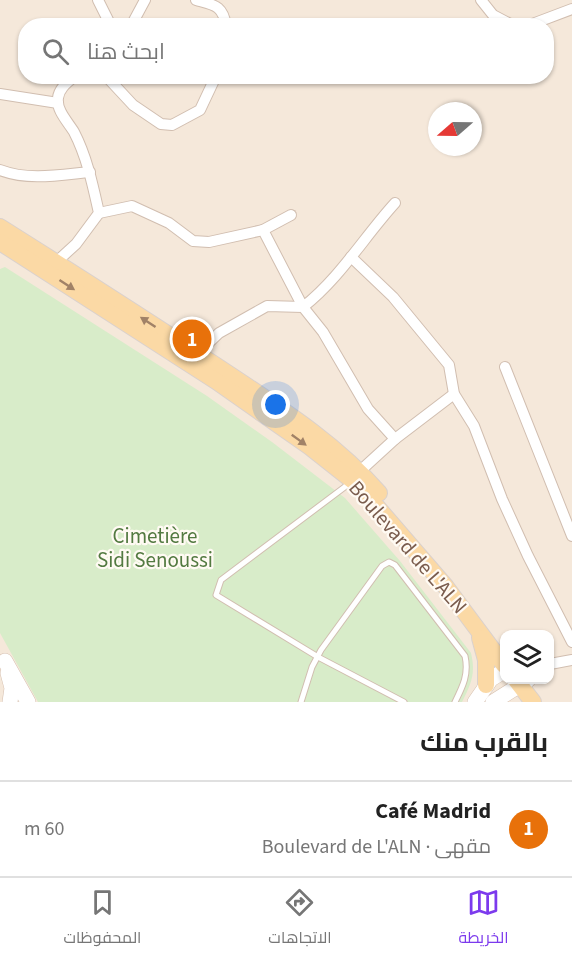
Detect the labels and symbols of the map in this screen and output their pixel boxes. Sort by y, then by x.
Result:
north arrow [428,102,482,156]
one-way arrow [59,279,75,290]
one-way arrow [141,316,157,328]
pin: 1 [172,316,212,362]
your location [261,390,290,419]
one-way arrow [291,433,307,446]
street label: Boulevard de L'ALN [342,474,474,620]
park label: Cimetière Sidi Senoussi [97,521,213,575]

